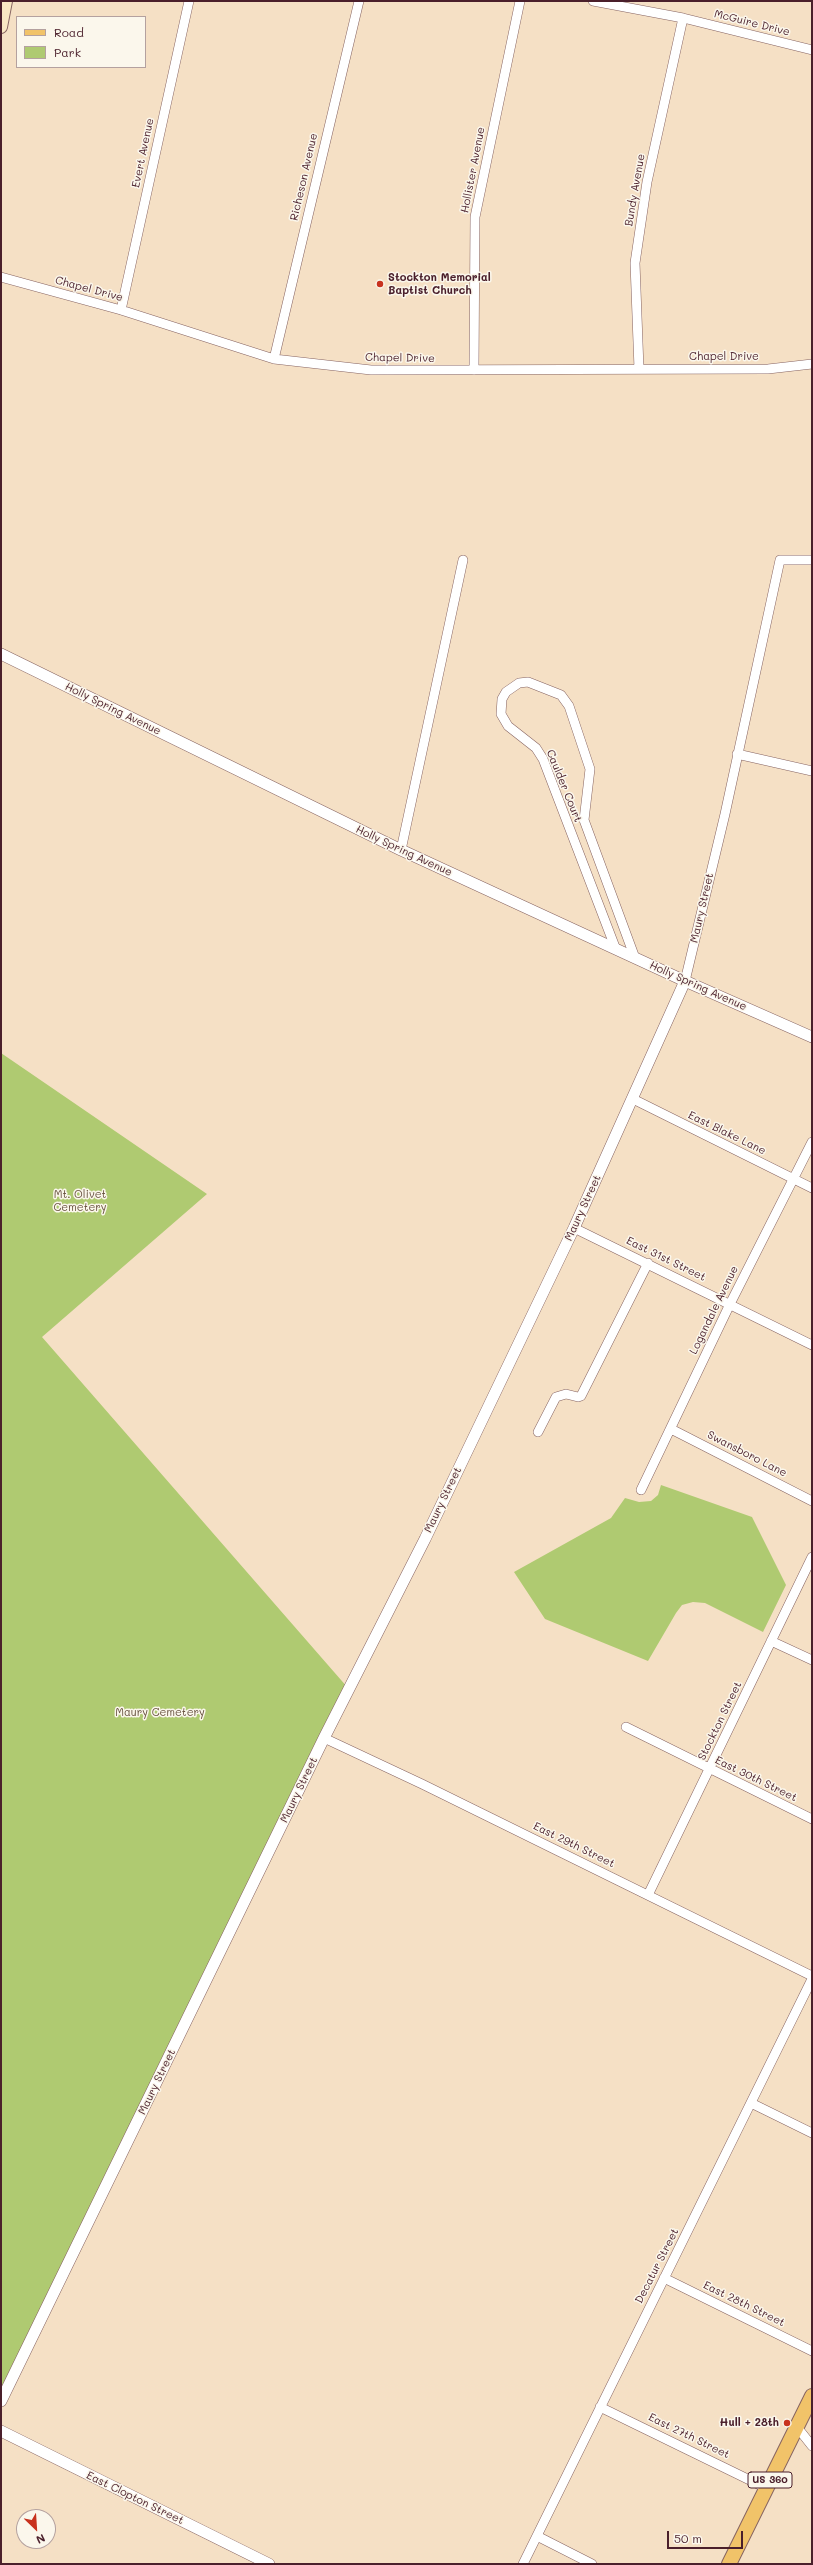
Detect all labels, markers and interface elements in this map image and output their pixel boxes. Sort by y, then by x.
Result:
street label: McGuire Drive [713,7,791,39]
legend [16,16,146,68]
text: Road [54,24,84,40]
text: Park [54,44,81,60]
street label: Evert Avenue [129,117,157,189]
street label: Hollister Avenue [458,126,488,214]
street label: Richeson Avenue [288,132,320,222]
street label: Bundy Avenue [622,153,648,227]
place label: Stockton Memorial Baptist Church [388,271,491,297]
street label: Chapel Drive [54,274,124,304]
marker: Stockton Memorial Baptist Church [375,279,385,289]
street label: Chapel Drive [689,350,759,364]
street label: Chapel Drive [365,351,435,365]
street label: Holly Spring Avenue [63,680,163,738]
street label: Caulder Court [543,748,585,824]
street label: Holly Spring Avenue [354,823,454,879]
street label: Maury Street [688,872,716,944]
street label: Holly Spring Avenue [647,959,749,1013]
street label: East Blake Lane [686,1108,768,1158]
street label: Maury Street [562,1173,604,1243]
park label: Mt. Olivet Cemetery [53,1188,107,1214]
street label: East 31st Street [624,1234,708,1284]
street label: Logandale Avenue [687,1264,741,1356]
street label: Swansboro Lane [705,1428,789,1480]
street label: Maury Street [421,1465,465,1535]
street label: Stockton Street [695,1680,745,1762]
park label: Maury Cemetery [115,1706,205,1720]
street label: East 30th Street [713,1753,799,1805]
street label: Maury Street [277,1755,321,1825]
street label: East 29th Street [531,1820,617,1870]
street label: Maury Street [135,2047,179,2117]
street label: Decatur Street [632,2226,682,2306]
street label: East 28th Street [701,2279,787,2329]
street label: East 27th Street [646,2411,732,2461]
place label: Hull + 28th [720,2416,779,2430]
marker: Hull + 28th [782,2418,792,2428]
street label: East Clopton Street [84,2469,186,2527]
road number: US 360 [748,2472,792,2488]
north arrow [16,2509,56,2549]
scale bar [669,2523,745,2549]
text: 50 m [674,2530,702,2546]
text: N [34,2531,48,2548]

